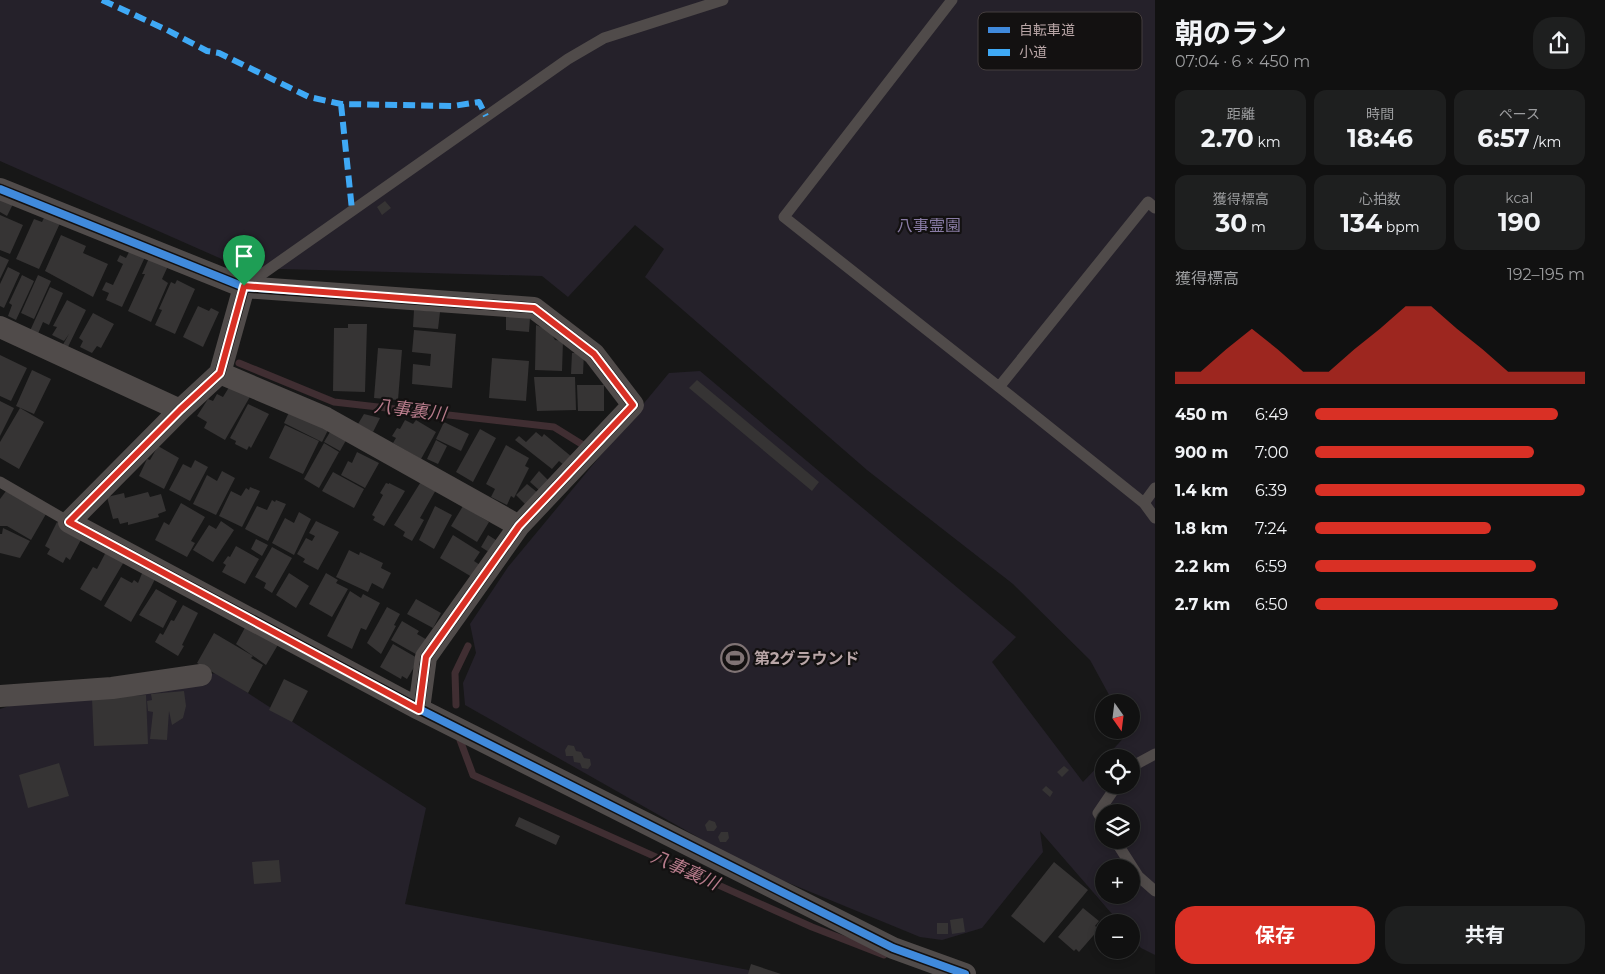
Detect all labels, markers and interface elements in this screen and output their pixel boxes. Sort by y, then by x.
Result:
legend [978,12,1142,70]
text: 朝のラン [1175,16,1287,50]
button: share [1533,17,1585,69]
text: 自転車道 [1019,21,1075,39]
text: 小道 [1019,43,1047,61]
text: 07:04 · 6 × 450 m [1175,52,1310,71]
text: 距離 [1227,105,1255,123]
text: 時間 [1366,105,1394,123]
text: ペース [1499,105,1540,123]
text: 2.70 [1201,123,1254,153]
text: 18:46 [1347,123,1413,153]
text: 6:57 [1477,123,1530,153]
text: km [1254,133,1281,151]
text: /km [1530,133,1561,151]
text: kcal [1505,189,1533,207]
text: 獲得標高 [1213,190,1269,208]
text: 心拍数 [1359,190,1401,208]
text: 190 [1498,207,1541,237]
text: 30 [1216,208,1247,238]
text: 134 [1340,208,1382,238]
park label: 八事霊園 [897,216,961,235]
text: m [1247,218,1266,236]
text: bpm [1382,218,1420,236]
pin [223,235,265,286]
icon: arrive [230,242,258,270]
text: 192–195 m [1507,265,1585,284]
text: 獲得標高 [1175,269,1239,288]
water label: 八事裏川 [373,395,449,426]
text: 450 m [1175,405,1228,424]
text: 6:49 [1255,405,1288,424]
text: 900 m [1175,443,1228,462]
text: 7:00 [1255,443,1289,462]
text: 1.4 km [1175,481,1228,500]
text: 6:39 [1255,481,1287,500]
text: 1.8 km [1175,519,1228,538]
text: 7:24 [1255,519,1287,538]
text: 2.2 km [1175,557,1230,576]
text: 6:59 [1255,557,1287,576]
text: 2.7 km [1175,595,1230,614]
text: 6:50 [1255,595,1288,614]
sports icon: 第2グラウンド [720,643,750,673]
place label: 第2グラウンド [754,649,859,668]
north arrow [1095,694,1140,739]
map controls [1095,694,1140,959]
button: locate [1095,749,1140,794]
button: layers [1095,804,1140,849]
water label: 八事裏川 [648,845,724,896]
button: + [1095,859,1140,904]
button: 保存 [1175,906,1375,964]
button: 共有 [1385,906,1585,964]
button: − [1095,914,1140,959]

